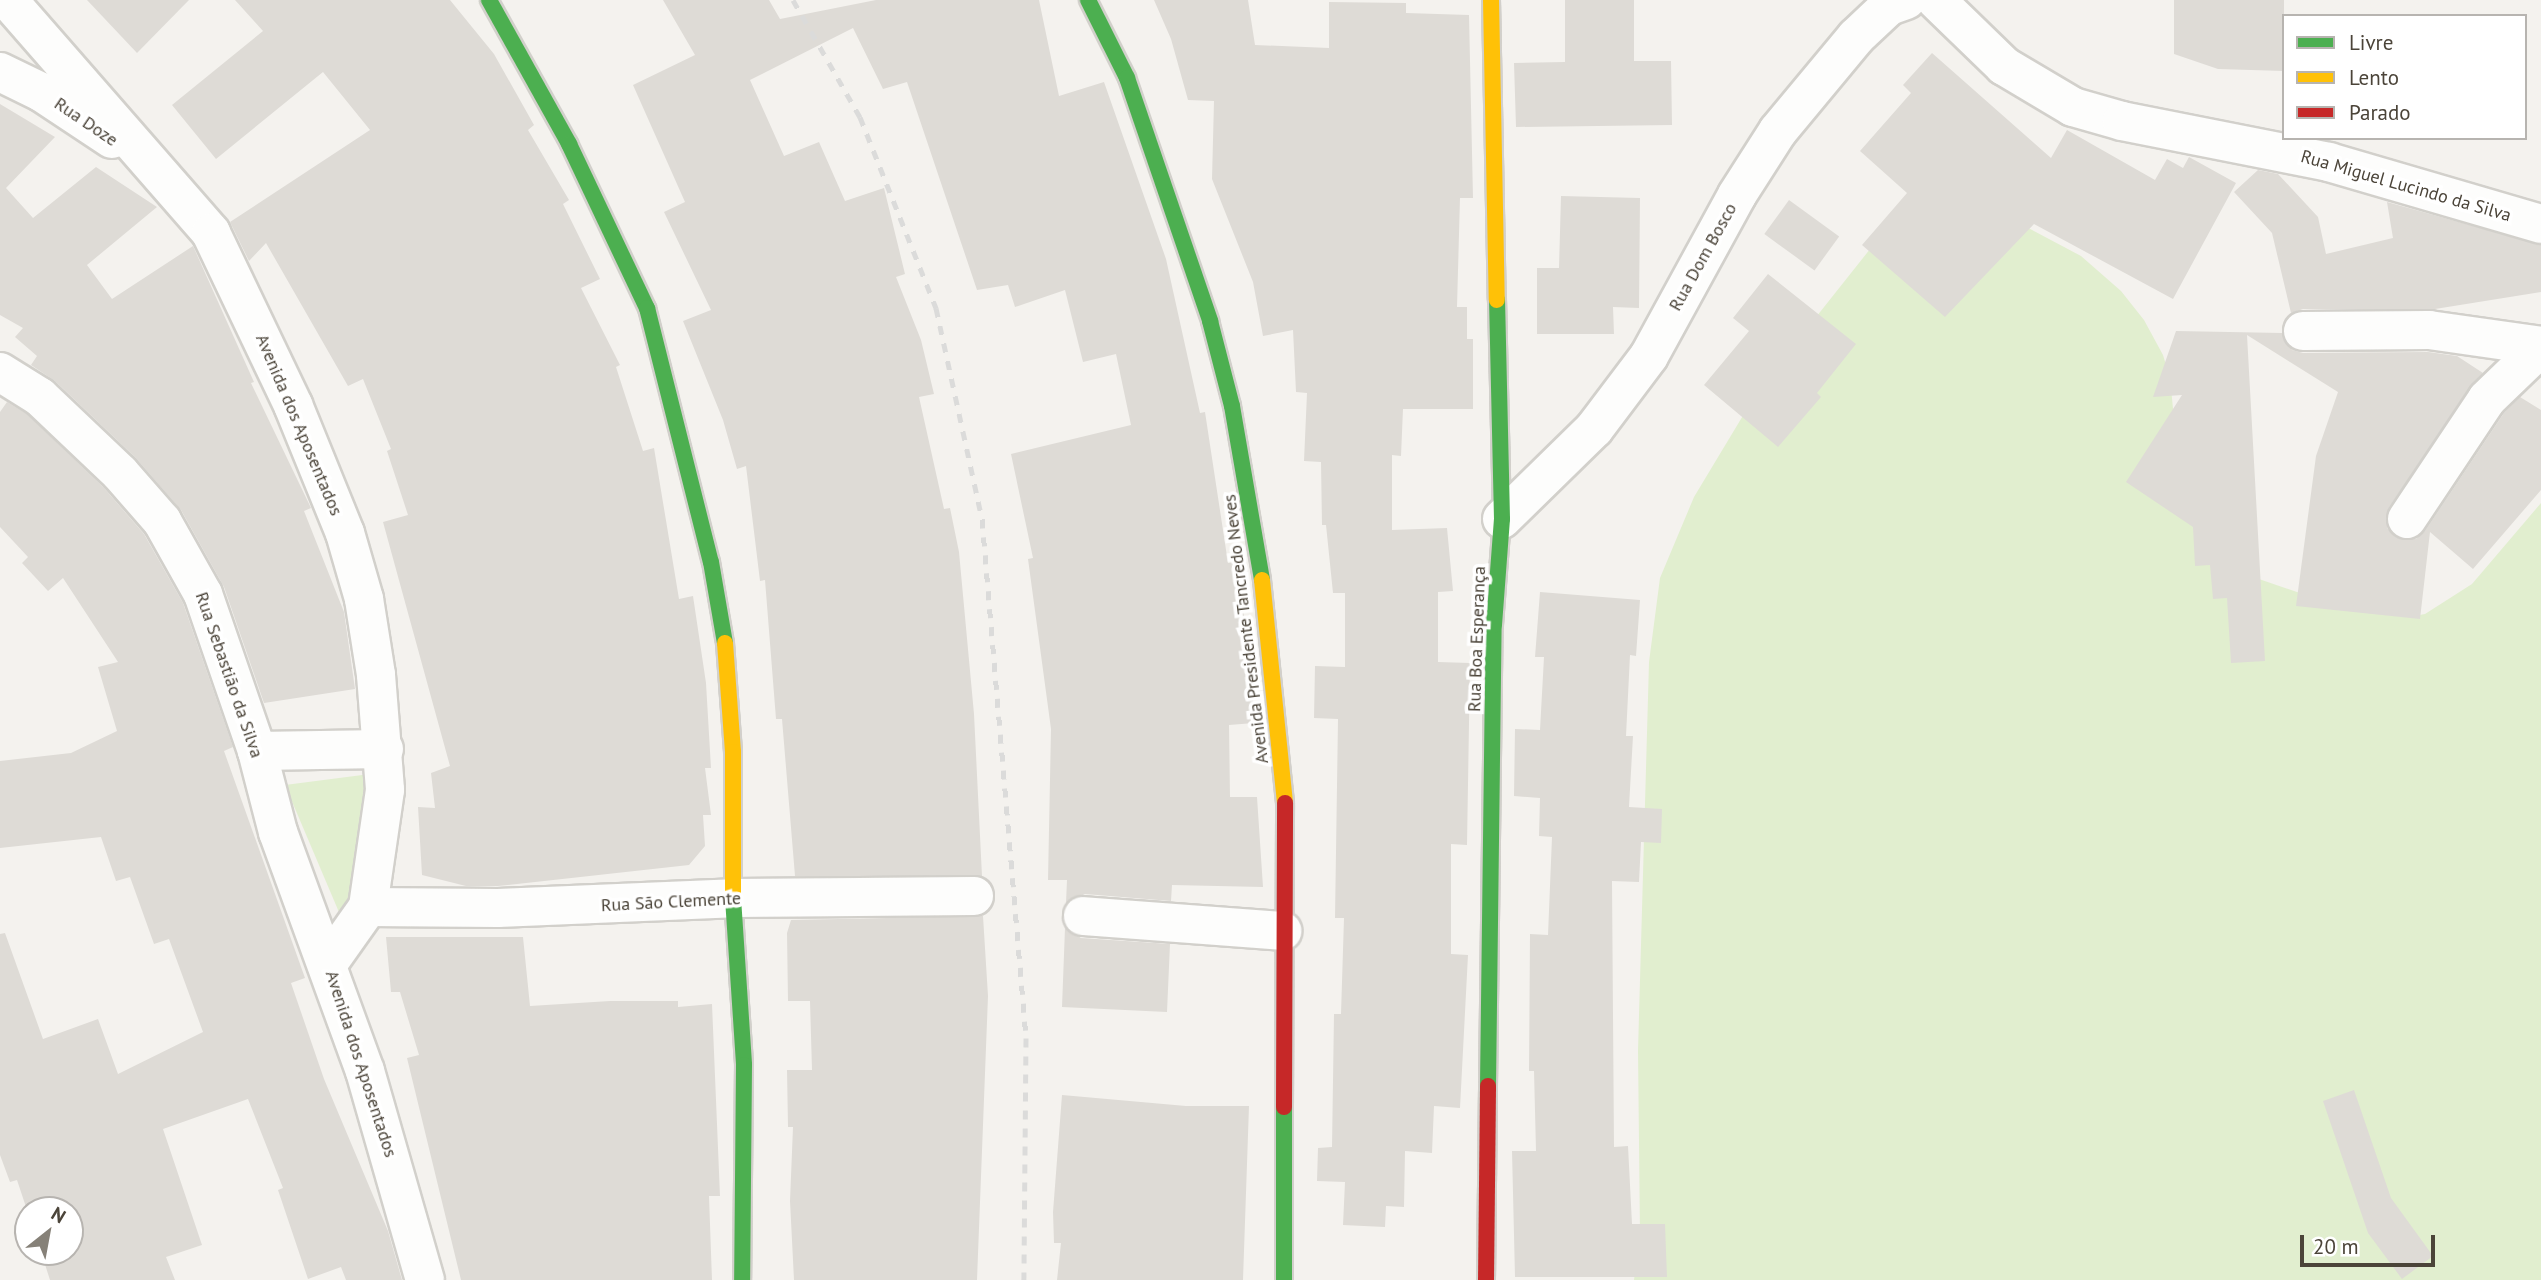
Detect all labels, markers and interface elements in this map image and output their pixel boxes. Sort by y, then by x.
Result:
legend [2282,14,2527,140]
text: Livre [2349,29,2393,56]
text: Lento [2349,64,2399,91]
street label: Rua Doze [50,93,122,151]
text: Parado [2349,99,2411,126]
street label: Rua Miguel Lucindo da Silva [2298,146,2514,226]
street label: Rua Dom Bosco [1664,199,1742,315]
street label: Avenida dos Aposentados [251,331,347,519]
street label: Avenida Presidente Tancredo Neves [1219,493,1273,765]
street label: Rua Boa Esperança [1464,566,1490,712]
street label: Rua Sebastião da Silva [190,589,268,761]
street label: Rua São Clemente [600,888,742,916]
street label: Avenida dos Aposentados [320,968,402,1160]
north arrow [14,1196,84,1266]
text: N [47,1201,70,1228]
scale bar [2303,1220,2438,1264]
text: 20 m [2313,1233,2359,1260]

